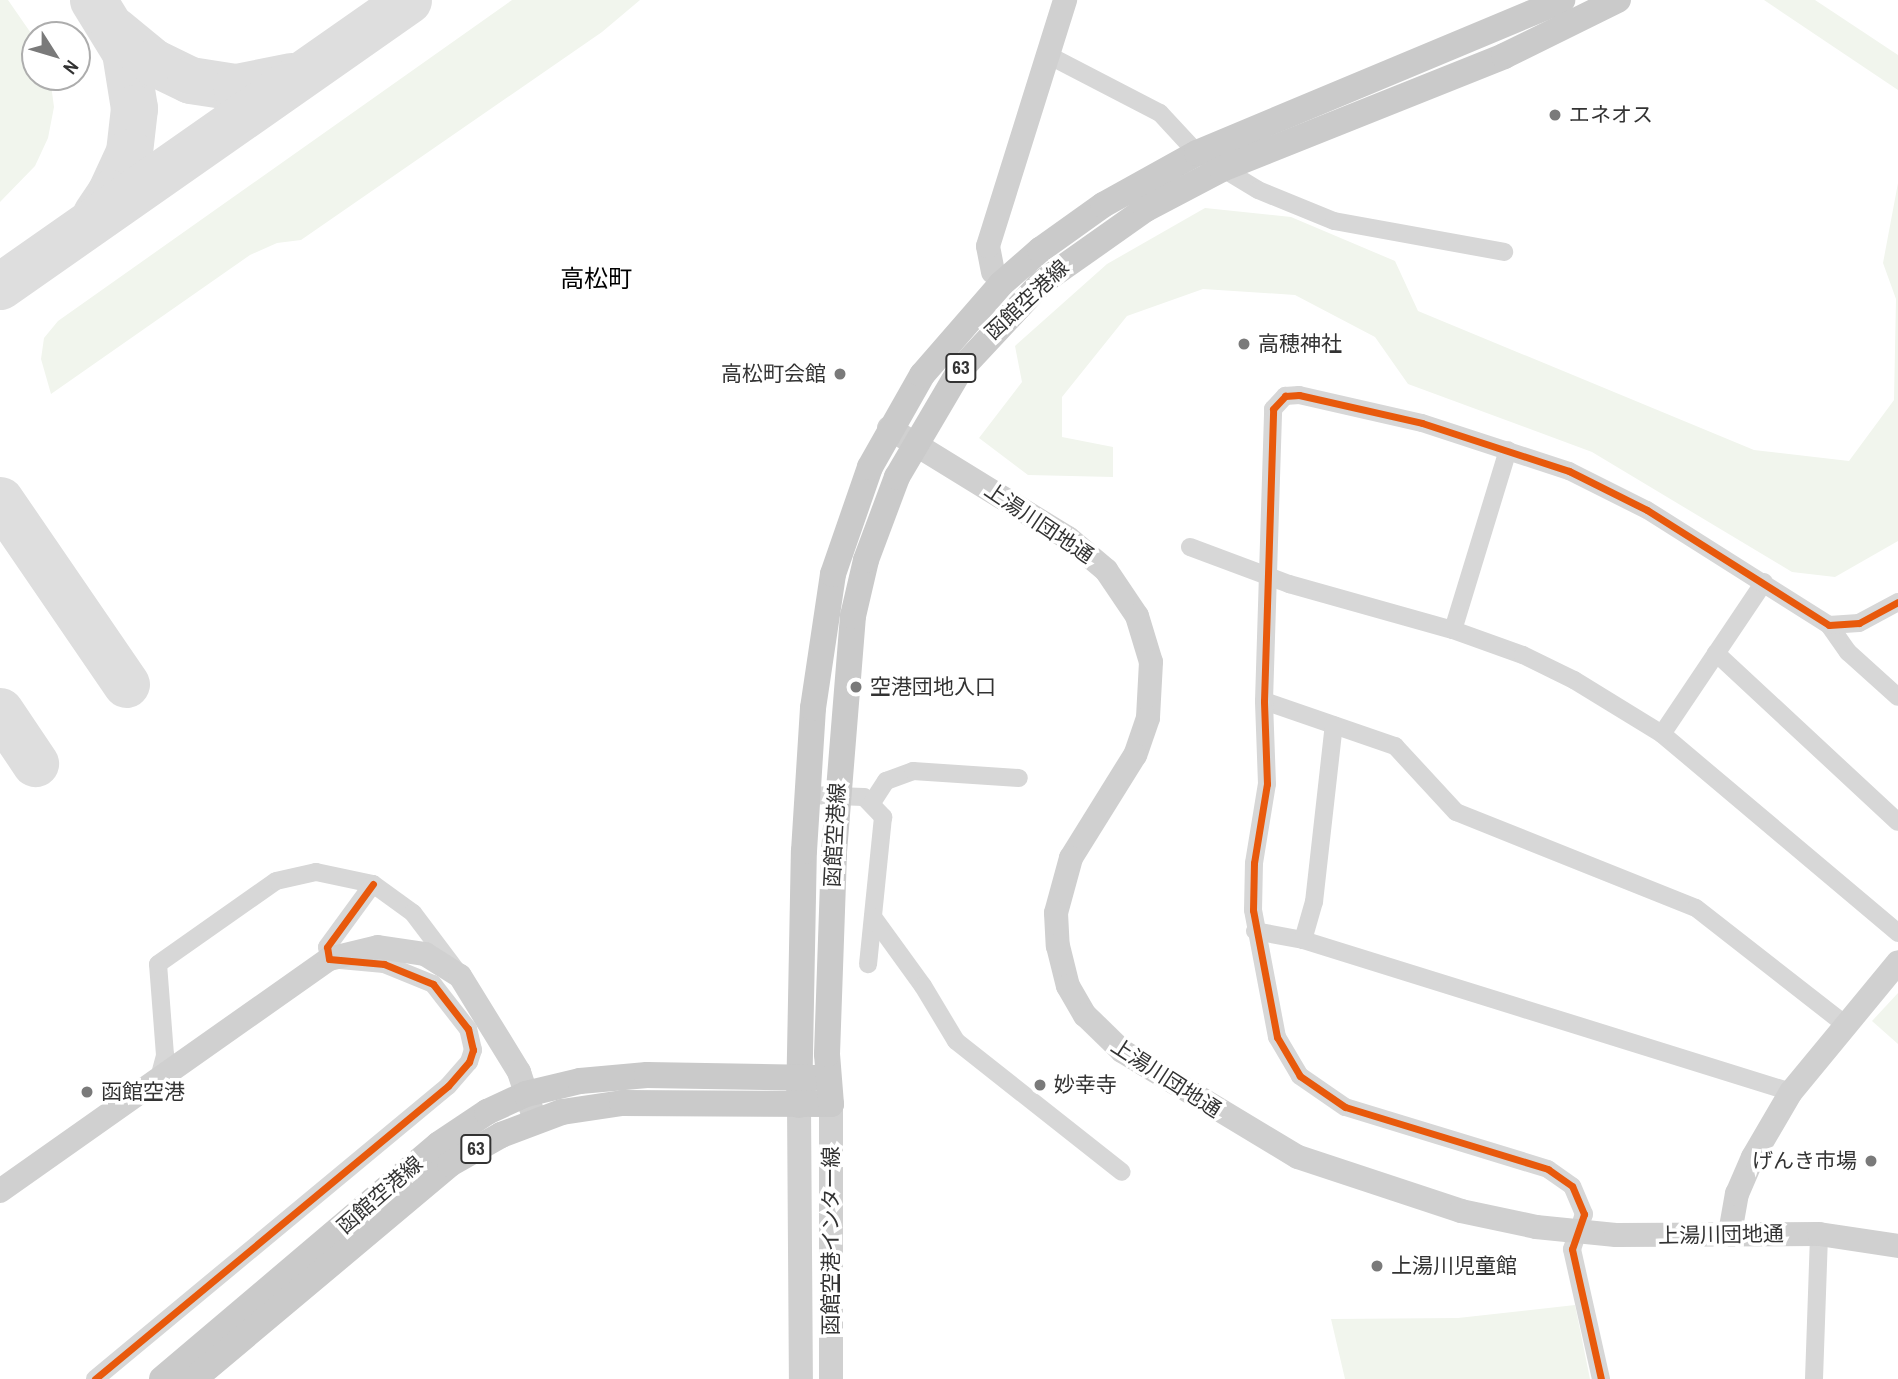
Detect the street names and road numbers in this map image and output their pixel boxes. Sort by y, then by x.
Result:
street label: 函館空港線 [980,255,1074,345]
road number: 63 [945,352,977,384]
street label: 上湯川団地通 [980,477,1098,569]
street label: 函館空港線 [820,782,850,888]
street label: 上湯川団地通 [1106,1033,1226,1123]
road number: 63 [460,1134,492,1164]
street label: 函館空港インター線 [818,1147,844,1335]
street label: 函館空港線 [332,1151,428,1239]
street label: 上湯川団地通 [1658,1221,1784,1249]

